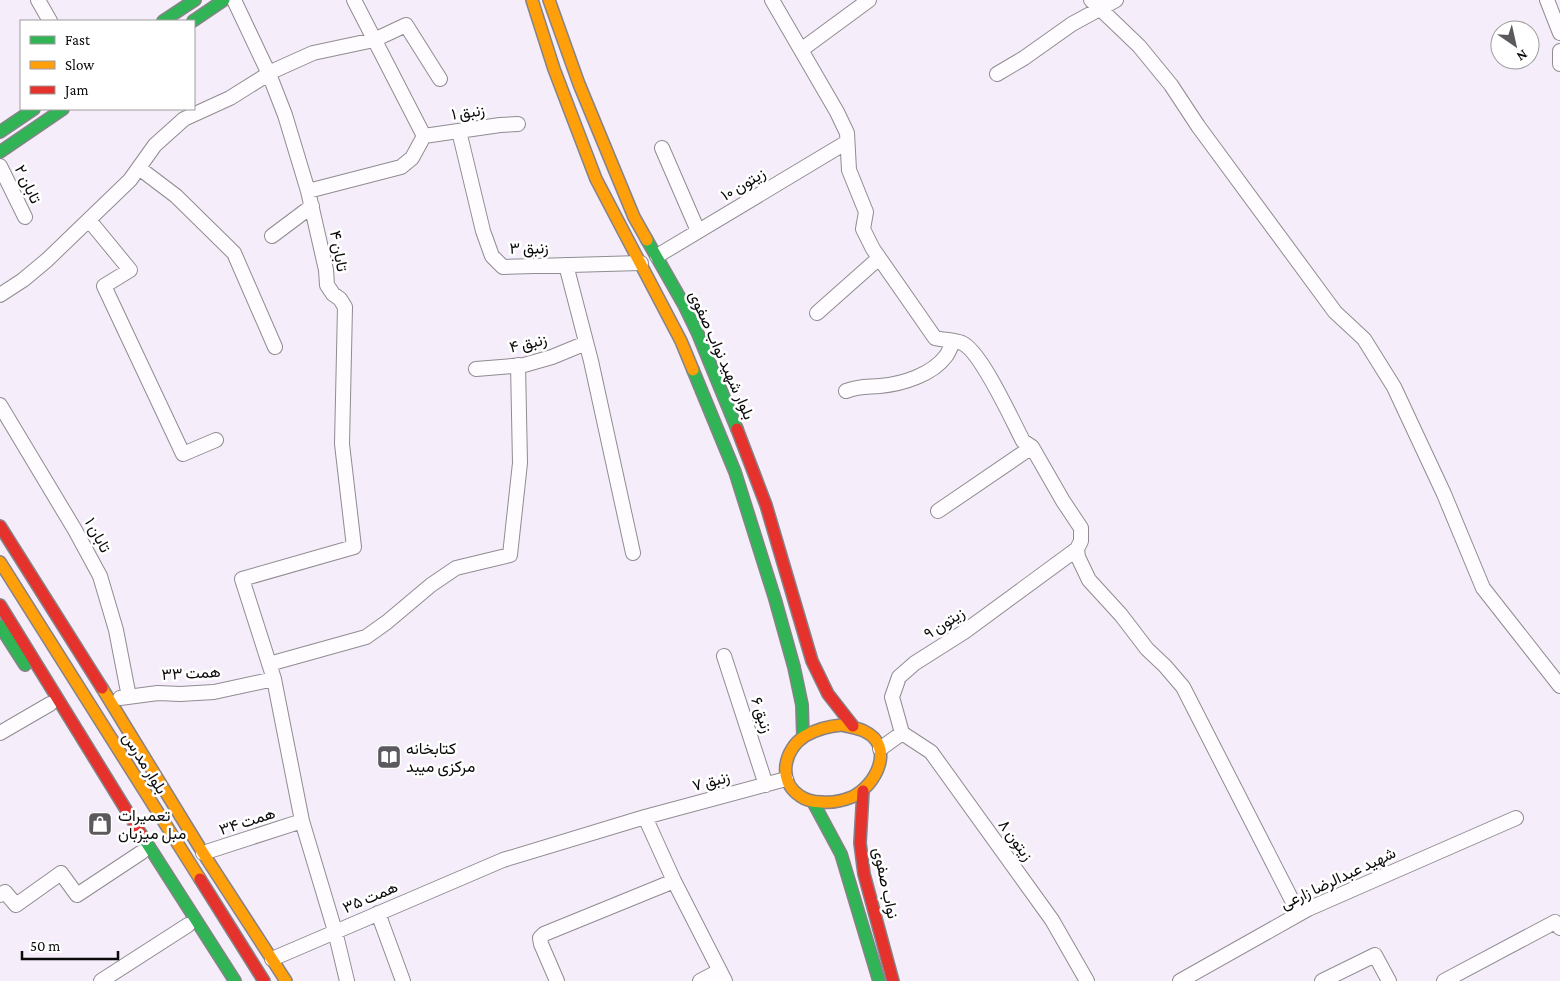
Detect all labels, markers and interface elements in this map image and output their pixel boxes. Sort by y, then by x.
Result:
legend [20,20,195,110]
north arrow [1490,20,1540,70]
text: Fast [65,32,91,48]
text: N [1513,46,1531,65]
text: Slow [65,57,95,73]
text: Jam [63,82,88,99]
street label: زنبق ۱ [450,101,486,125]
street label: تابان ۲ [11,162,45,206]
street label: زیتون ۱۰ [718,164,769,205]
street label: تابان ۴ [326,229,351,273]
street label: زنبق ۳ [509,239,549,259]
street label: بلوار شهید نواب صفوی [684,288,758,423]
street label: زنبق ۴ [508,330,549,357]
street label: تابان ۱ [81,515,114,556]
street label: زیتون ۹ [921,604,969,644]
street label: همت ۳۳ [161,663,221,683]
street label: زنبق ۶ [746,695,776,736]
street label: بلوار مدرس [118,729,171,798]
place label: کتابخانه مرکزی میبد [406,740,475,777]
library icon: کتابخانه مرکزی میبد [376,744,402,770]
street label: زنبق ۷ [690,768,732,796]
street label: همت ۳۴ [217,804,277,838]
place label: تعمیرات مبل میزبان [118,807,186,844]
shop icon: تعمیرات مبل میزبان [87,811,113,837]
street label: زیتون ۸ [994,816,1037,865]
street label: شهید عبدالرضا زارعی [1278,844,1399,914]
street label: نواب صفوی [868,846,902,920]
street label: همت ۳۵ [340,878,400,916]
scale bar [22,928,119,960]
text: 50 m [30,938,60,954]

